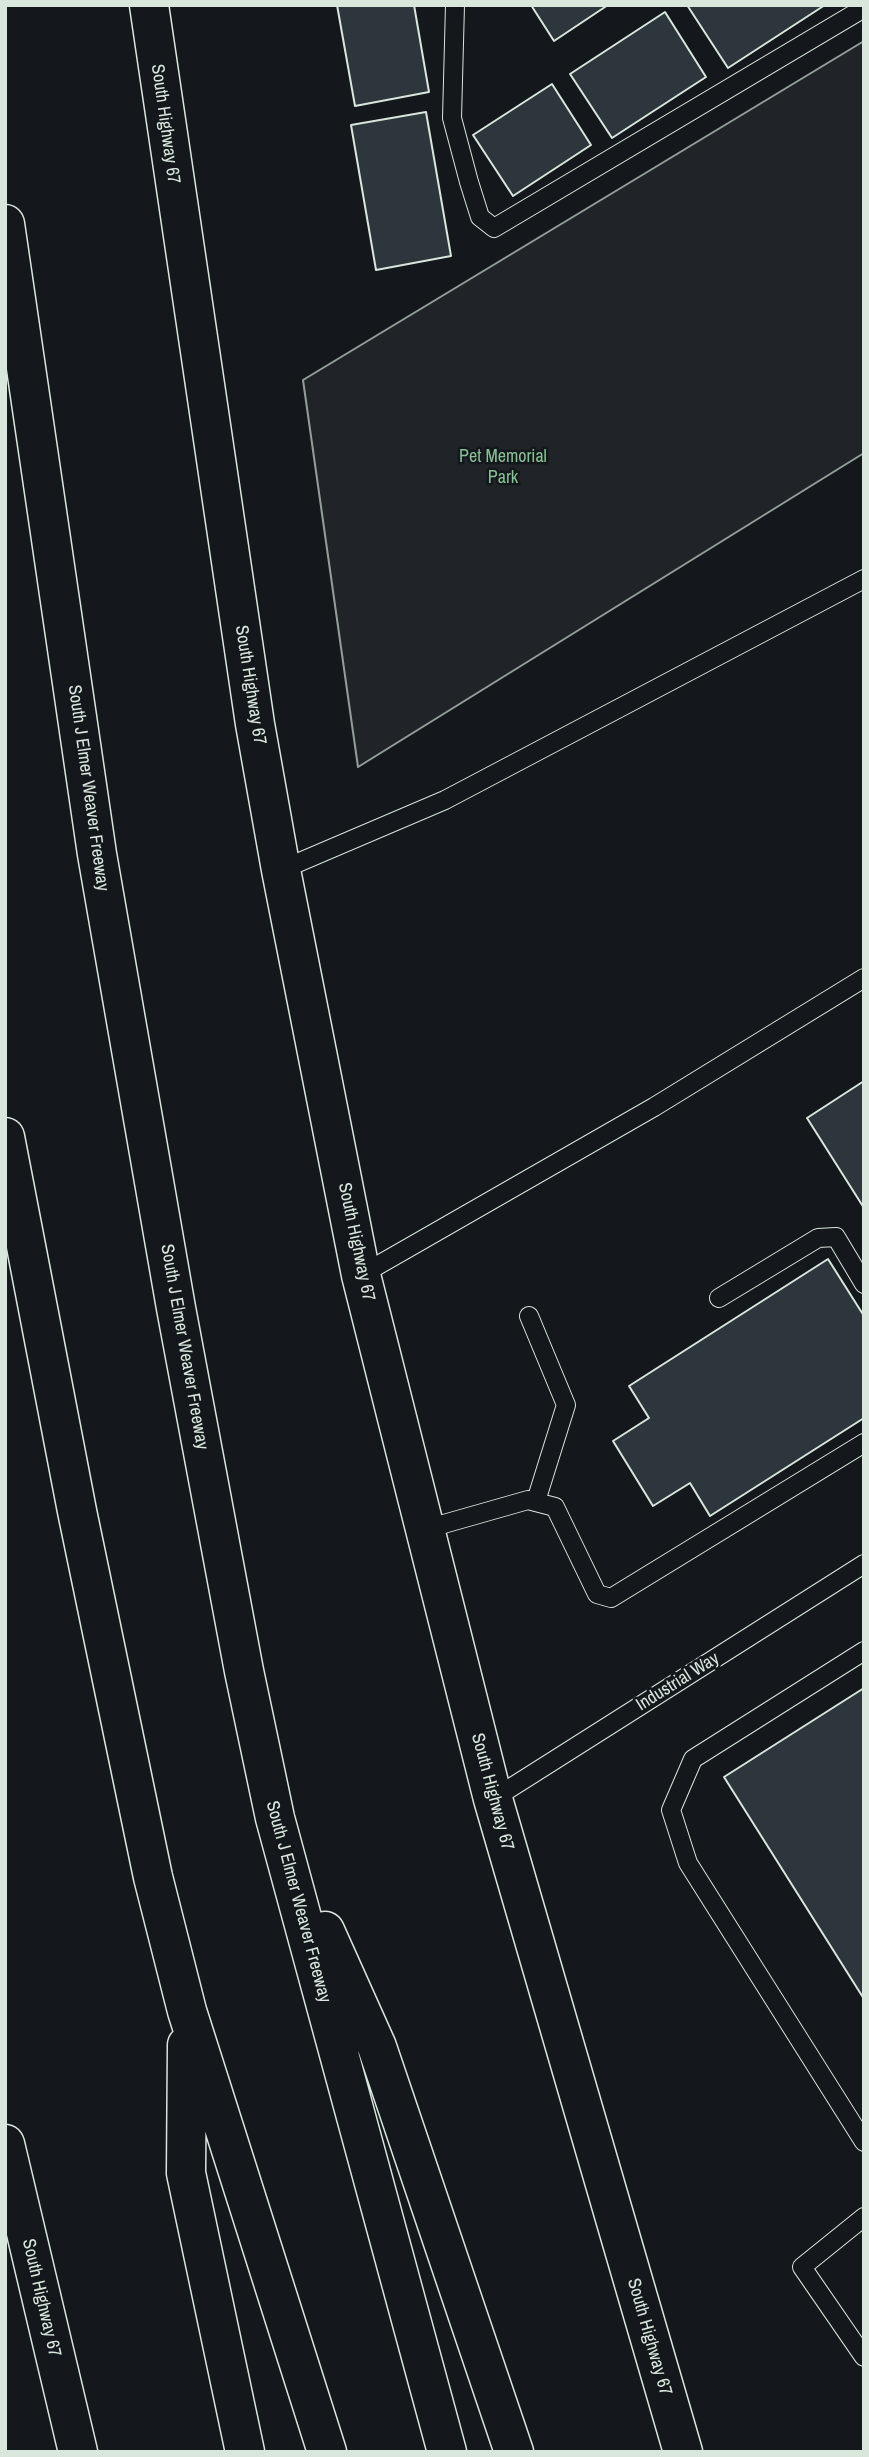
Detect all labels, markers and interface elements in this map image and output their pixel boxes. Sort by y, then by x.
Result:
street label: South Highway 67 [146,63,184,185]
park label: Pet Memorial Park [459,446,547,489]
street label: South Highway 67 [230,624,270,746]
street label: South J Elmer Weaver Freeway [63,683,113,893]
street label: South Highway 67 [333,1181,379,1303]
street label: South J Elmer Weaver Freeway [155,1243,213,1451]
street label: Industrial Way [633,1648,723,1716]
street label: South Highway 67 [466,1731,518,1853]
street label: South J Elmer Weaver Freeway [261,1799,335,2005]
street label: South Highway 67 [17,2237,65,2359]
street label: South Highway 67 [622,2276,676,2398]

